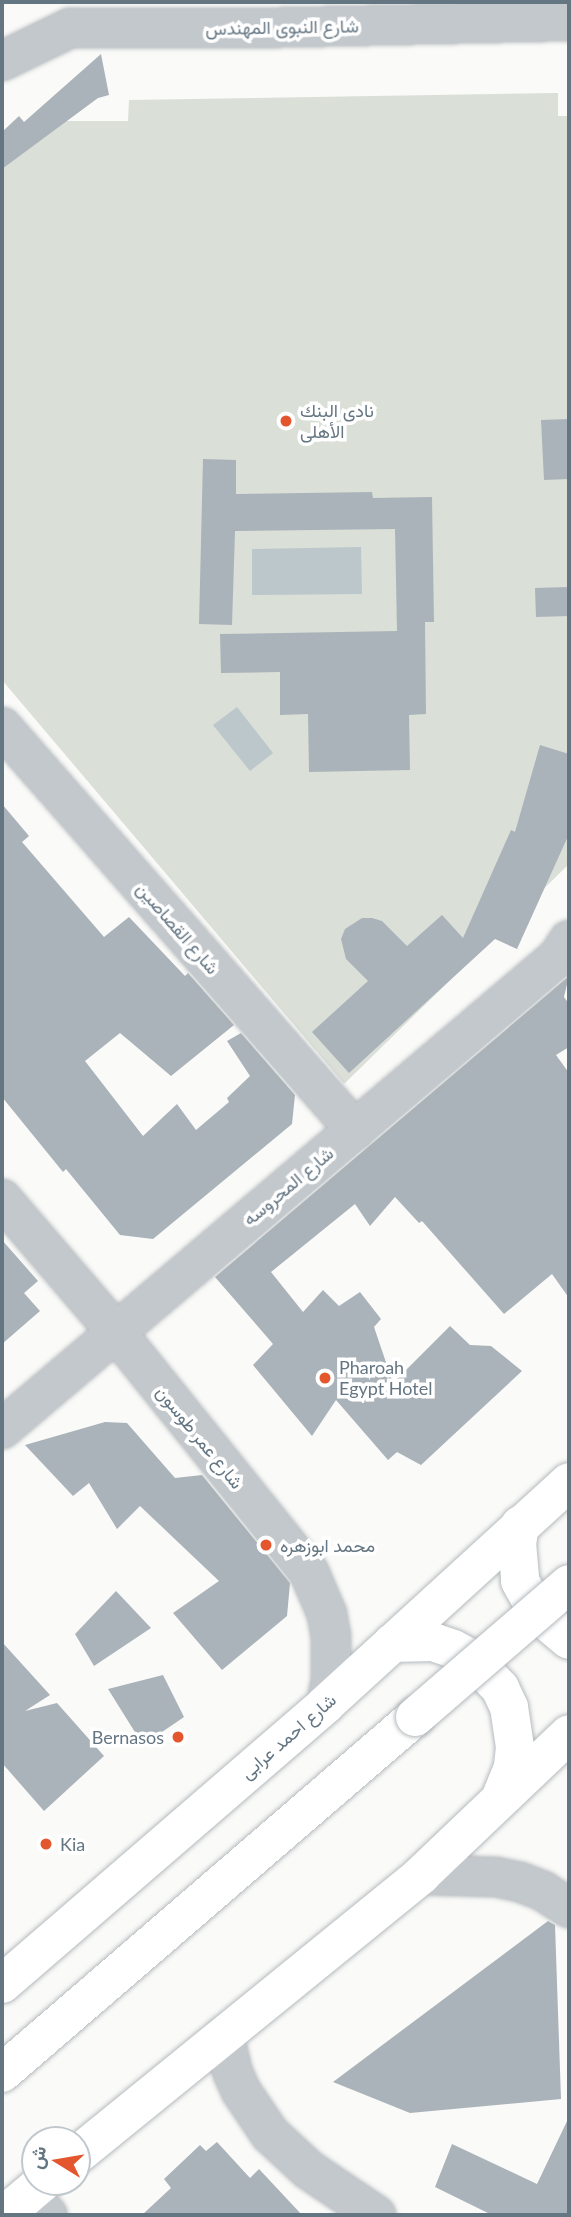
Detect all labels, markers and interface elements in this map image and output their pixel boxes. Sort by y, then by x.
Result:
street label: شارع النبوى المهندس [205,15,359,39]
place label: نادى البنك الأهلى [300,400,374,442]
marker: نادى البنك الأهلى [278,413,294,429]
street label: شارع القصاصين [132,878,224,978]
street label: شارع المحروسه [239,1142,337,1230]
place label: Pharoah Egypt Hotel [339,1357,432,1400]
marker: Pharoah Egypt Hotel [317,1370,333,1386]
street label: شارع عمر طوسون [152,1381,248,1493]
place label: محمد ابوزهره [280,1534,375,1556]
marker: محمد ابوزهره [258,1537,274,1553]
street label: شارع احمد عرابى [236,1689,340,1783]
place label: Bernasos [92,1726,164,1748]
marker: Bernasos [170,1729,186,1745]
place label: Kia [60,1833,85,1855]
marker: Kia [38,1836,54,1852]
north arrow [21,2126,91,2196]
text: ش [23,2144,50,2171]

